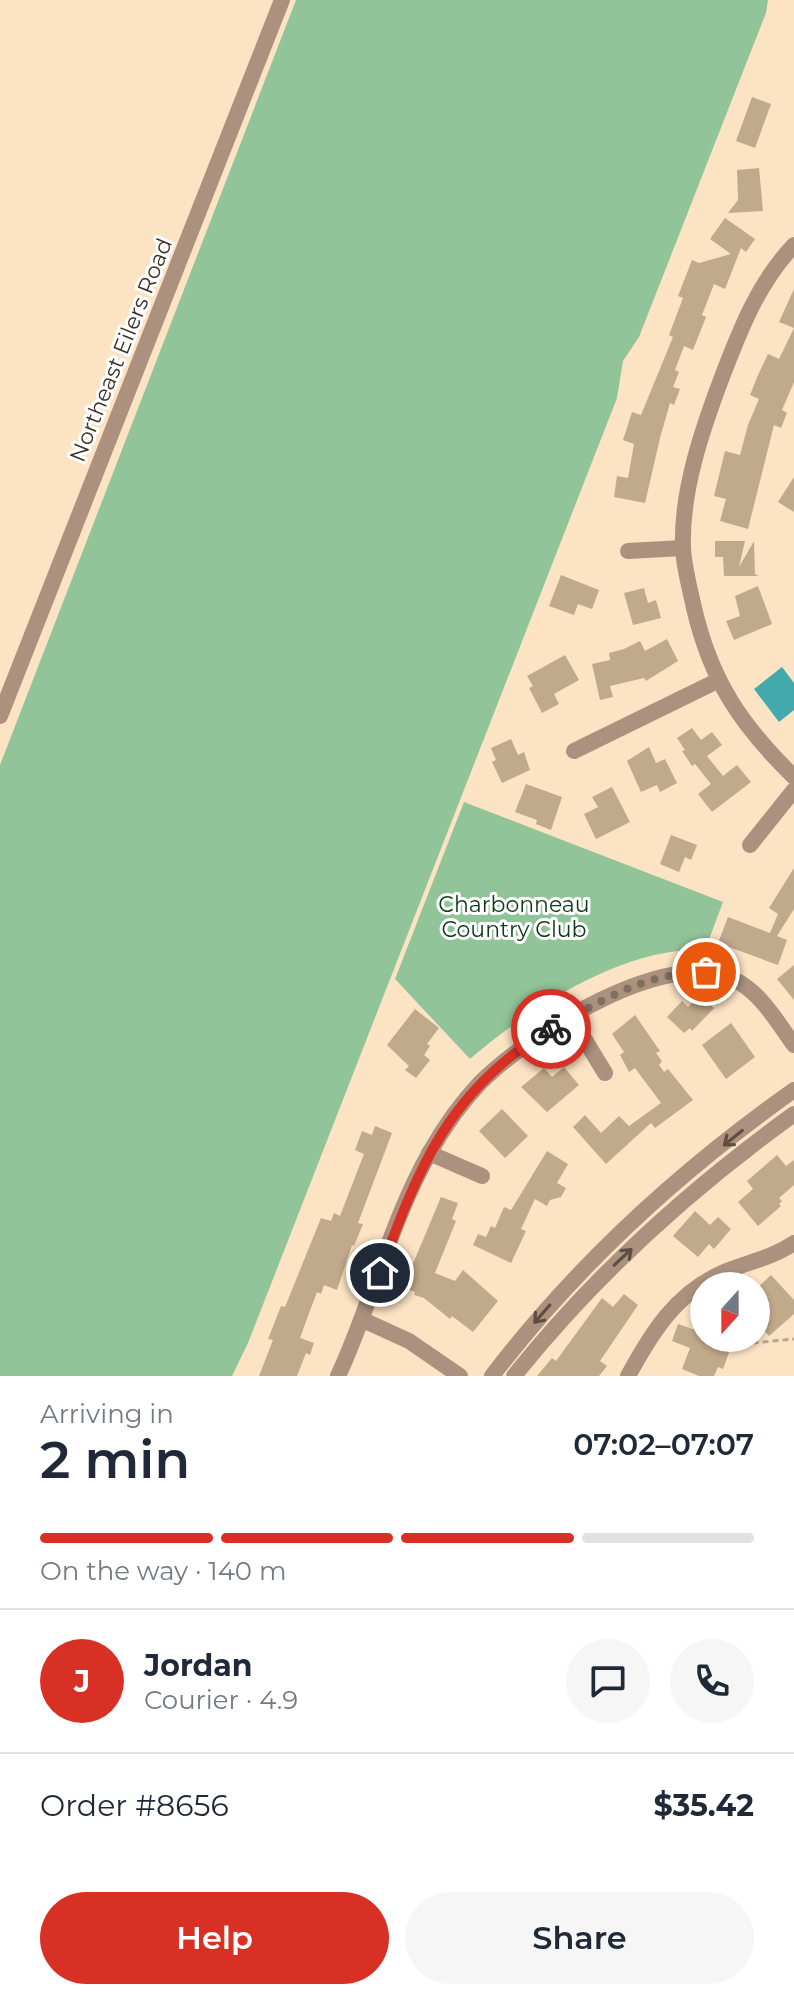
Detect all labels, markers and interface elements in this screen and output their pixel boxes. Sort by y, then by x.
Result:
street label: Northeast Eilers Road [64,234,178,466]
park label: Charbonneau Country Club [438,891,590,943]
pin [672,938,740,1006]
icon: bag [684,950,728,994]
courier [511,989,591,1069]
icon: bike [529,1007,573,1051]
one-way arrow [723,1129,744,1147]
pin [346,1239,414,1307]
one-way arrow [613,1249,633,1267]
icon: home [358,1251,402,1295]
north arrow [690,1272,770,1352]
map controls [690,1272,770,1352]
one-way arrow [533,1303,551,1324]
text: Arriving in [40,1398,174,1430]
text: 07:02–07:07 [573,1426,754,1463]
text: 2 min [40,1428,190,1491]
text: On the way · 140 m [40,1555,286,1587]
button: chat [566,1639,650,1723]
button: phone [670,1639,754,1723]
text: Jordan [144,1647,253,1684]
text: J [74,1663,90,1700]
text: Courier · 4.9 [144,1684,298,1716]
text: Order #8656 [40,1787,229,1824]
text: $35.42 [653,1787,754,1824]
button: Help [40,1892,389,1984]
button: Share [405,1892,754,1984]

